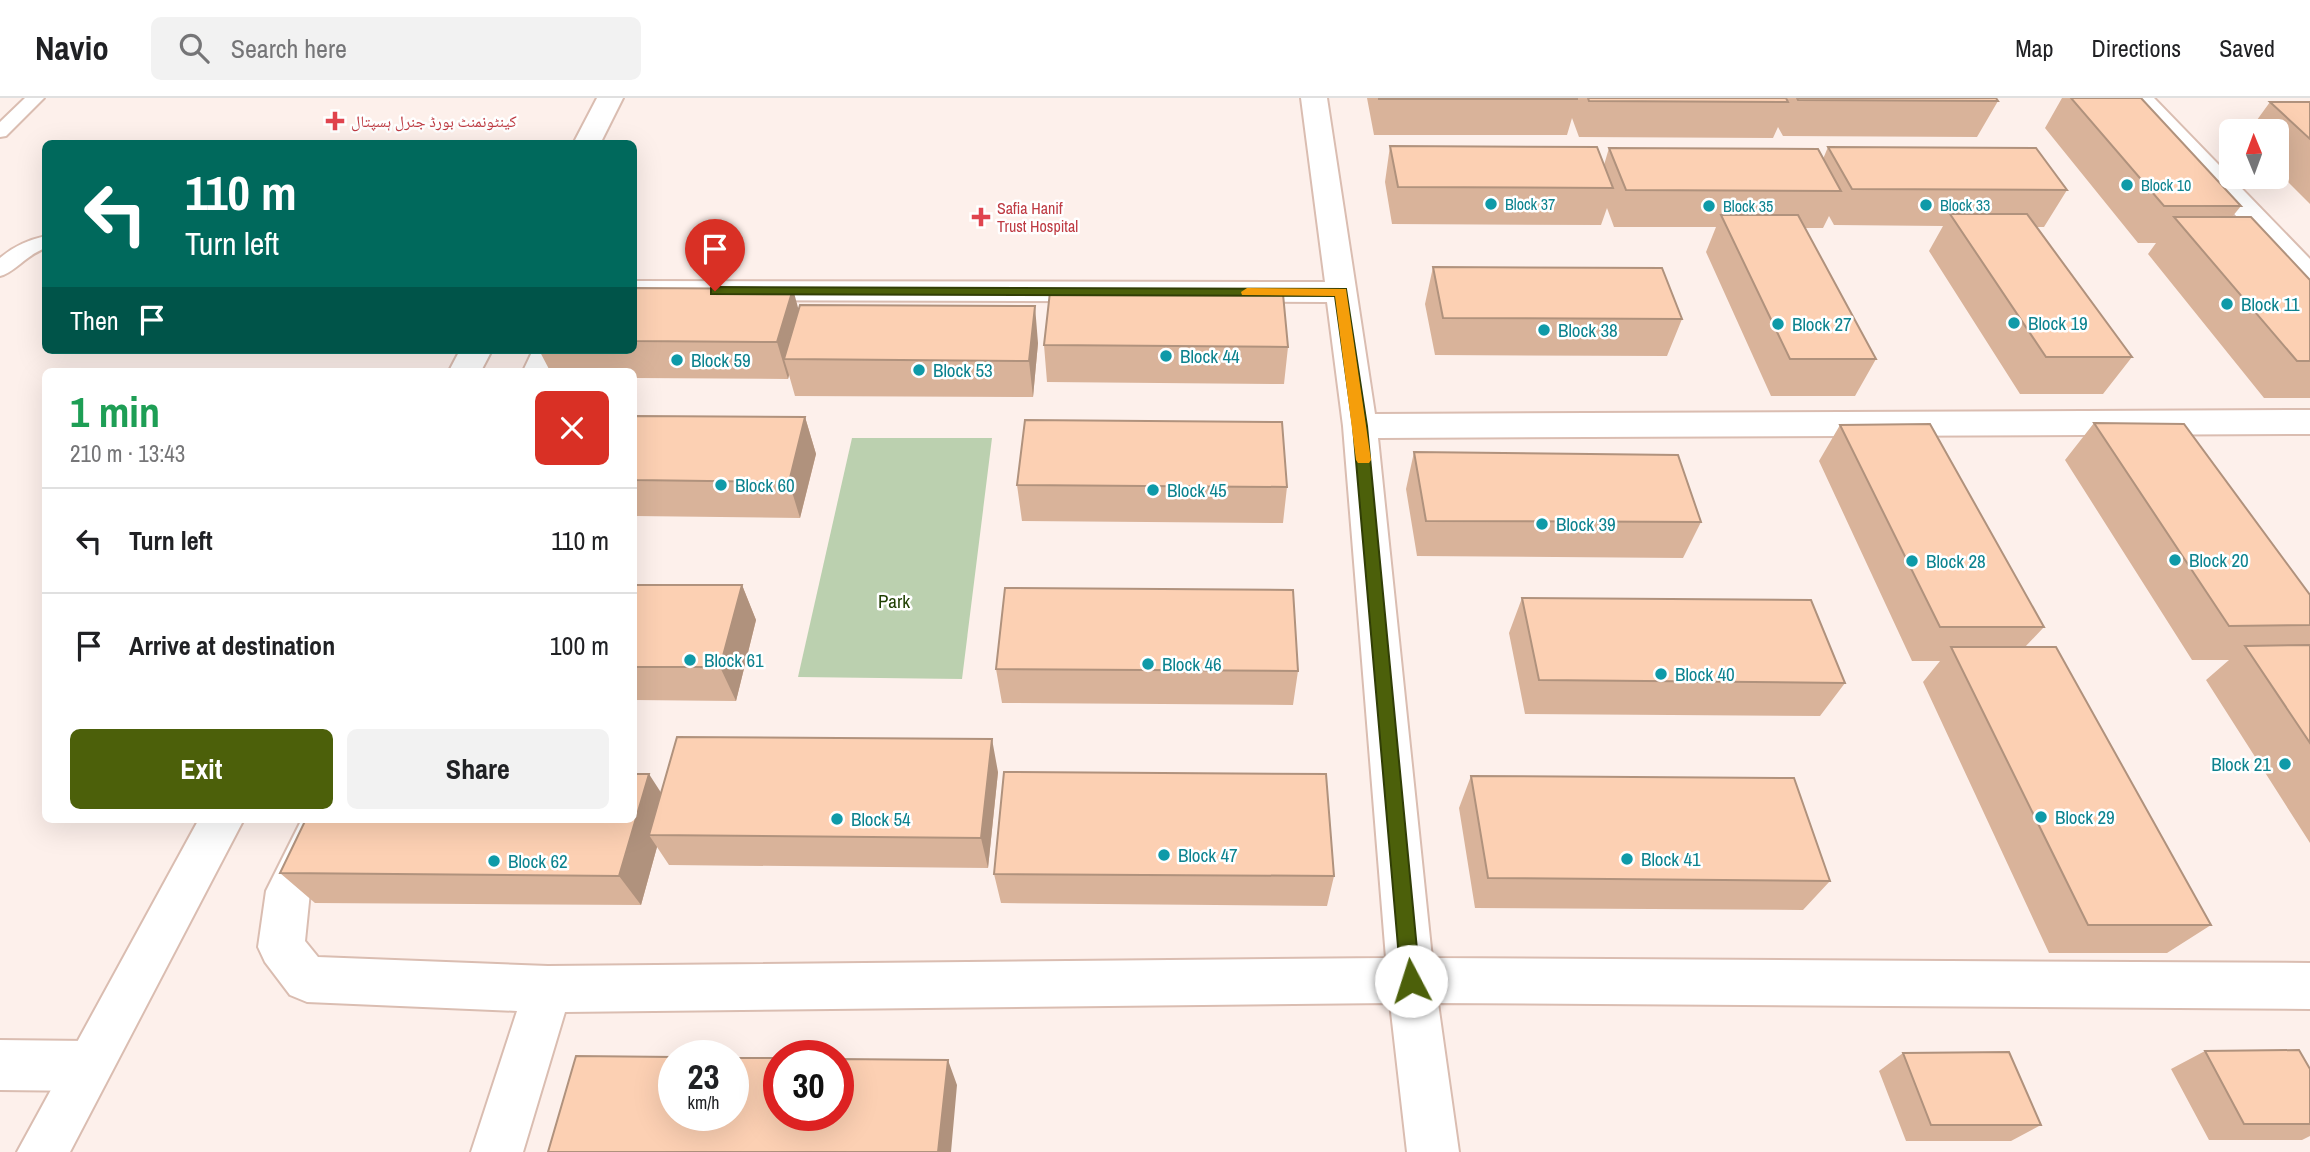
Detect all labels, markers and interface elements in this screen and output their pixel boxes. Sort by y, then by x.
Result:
search box [151,17,641,80]
text: Navio [35,26,109,70]
icon: search [175,29,213,67]
text: Search here [231,31,347,66]
text: Map [2015,32,2053,64]
text: Directions [2091,32,2181,64]
text: Saved [2219,32,2275,64]
place label: کینٹونمنٹ بورڈ جنرل ہسپتال [351,110,517,132]
marker: کینٹونمنٹ بورڈ جنرل ہسپتال [325,111,345,131]
north arrow [2219,119,2289,189]
map controls [2219,119,2289,189]
text: 110 m [185,159,297,225]
icon: left [70,168,161,259]
place label: Block 10 [2141,174,2191,196]
marker: Block 10 [2119,177,2135,193]
place label: Block 37 [1505,193,1555,215]
place label: Block 33 [1940,194,1990,216]
place label: Block 35 [1723,195,1773,217]
marker: Block 37 [1483,196,1499,212]
place label: Safia Hanif Trust Hospital [997,197,1078,237]
marker: Block 33 [1918,197,1934,213]
marker: Block 35 [1701,198,1717,214]
marker: Safia Hanif Trust Hospital [971,207,991,227]
pin [685,219,745,291]
text: Turn left [185,222,279,265]
icon: arrive [696,230,734,268]
place label: Block 11 [2241,291,2300,317]
marker: Block 11 [2219,296,2235,312]
icon: arrive [133,301,171,339]
text: Then [70,303,119,338]
place label: Block 19 [2028,310,2088,336]
place label: Block 27 [1792,311,1852,337]
marker: Block 19 [2006,315,2022,331]
marker: Block 27 [1770,316,1786,332]
place label: Block 38 [1558,317,1618,343]
marker: Block 38 [1536,322,1552,338]
place label: Block 44 [1180,343,1240,369]
place label: Block 59 [691,347,751,373]
marker: Block 44 [1158,348,1174,364]
marker: Block 59 [669,352,685,368]
place label: Block 53 [933,357,993,383]
marker: Block 53 [911,362,927,378]
text: 1 min [70,384,160,440]
button: close [535,391,609,465]
text: 210 m · 13:43 [70,438,185,469]
place label: Block 60 [735,472,795,498]
marker: Block 60 [713,477,729,493]
place label: Block 45 [1167,477,1227,503]
marker: Block 45 [1145,482,1161,498]
place label: Block 39 [1556,511,1616,537]
marker: Block 39 [1534,516,1550,532]
icon: left [70,522,108,560]
text: Turn left [129,523,213,558]
text: 110 m [551,523,609,558]
place label: Block 20 [2189,547,2249,573]
place label: Block 28 [1926,548,1986,574]
marker: Block 20 [2167,552,2183,568]
marker: Block 28 [1904,553,1920,569]
park label: Park [878,588,910,614]
icon: arrive [70,627,108,665]
text: Arrive at destination [129,628,335,663]
text: 100 m [550,628,609,663]
place label: Block 61 [704,647,764,673]
place label: Block 46 [1162,651,1222,677]
marker: Block 61 [682,652,698,668]
marker: Block 46 [1140,656,1156,672]
place label: Block 40 [1675,661,1735,687]
marker: Block 40 [1653,666,1669,682]
button: Exit [70,729,333,809]
button: Share [347,729,609,809]
place label: Block 21 [2211,751,2271,777]
marker: Block 21 [2277,756,2293,772]
place label: Block 29 [2055,804,2115,830]
place label: Block 54 [851,806,911,832]
marker: Block 29 [2033,809,2049,825]
marker: Block 54 [829,811,845,827]
place label: Block 47 [1178,842,1238,868]
place label: Block 41 [1641,846,1701,872]
marker: Block 47 [1156,847,1172,863]
place label: Block 62 [508,848,568,874]
marker: Block 41 [1619,851,1635,867]
marker: Block 62 [486,853,502,869]
position arrow [1374,944,1448,1018]
speed limit sign: 30 [763,1040,854,1131]
text: 23 [688,1053,719,1100]
text: km/h [688,1090,720,1115]

